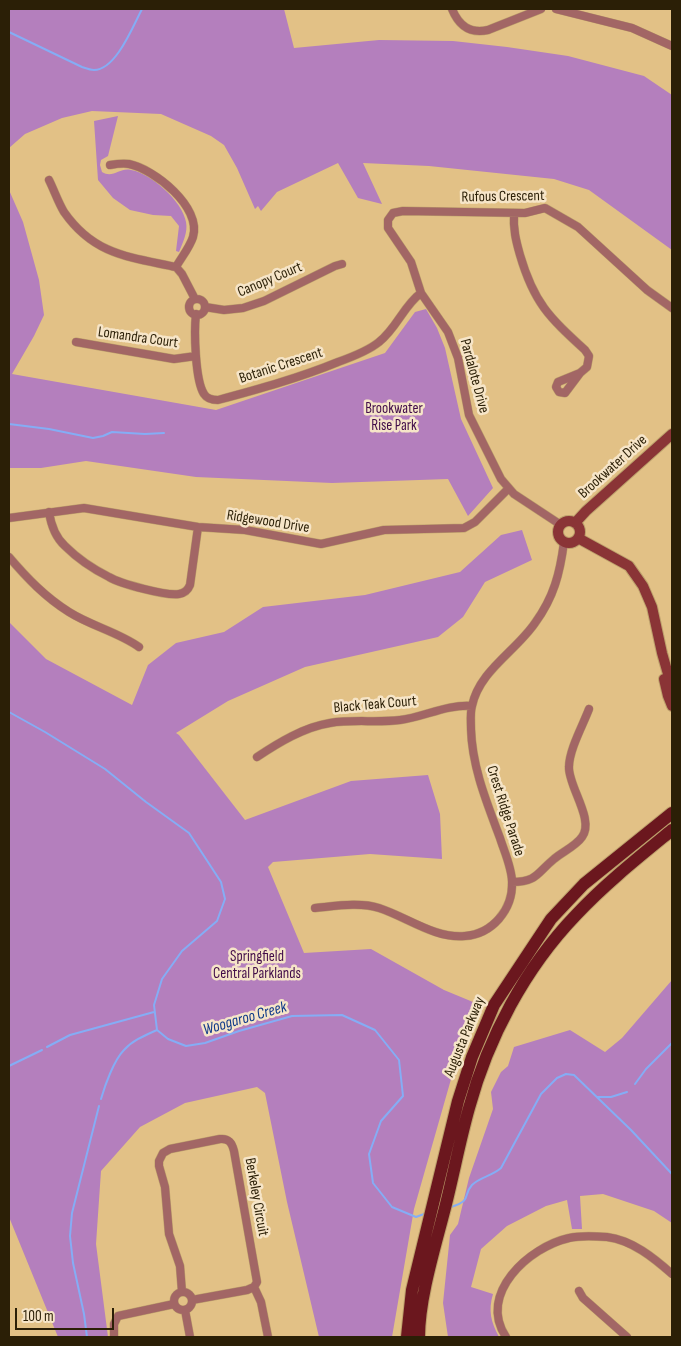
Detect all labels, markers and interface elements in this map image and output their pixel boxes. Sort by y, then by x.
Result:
street label: Rufous Crescent [461,187,545,207]
street label: Canopy Court [235,258,305,302]
street label: Lomandra Court [97,323,179,353]
street label: Pardalote Drive [455,337,493,415]
street label: Botanic Crescent [237,344,325,388]
park label: Brookwater Rise Park [365,400,423,435]
street label: Brookwater Drive [575,431,651,503]
street label: Ridgewood Drive [225,507,311,537]
street label: Black Teak Court [333,692,417,718]
street label: Crest Ridge Parade [482,764,528,858]
park label: Springfield Central Parklands [213,948,301,983]
street label: Augusta Parkway [441,994,489,1080]
water label: Woogaroo Creek [201,998,289,1040]
street label: Berkeley Circuit [240,1156,272,1238]
scale bar [18,1298,116,1330]
text: 100 m [23,1307,54,1326]

